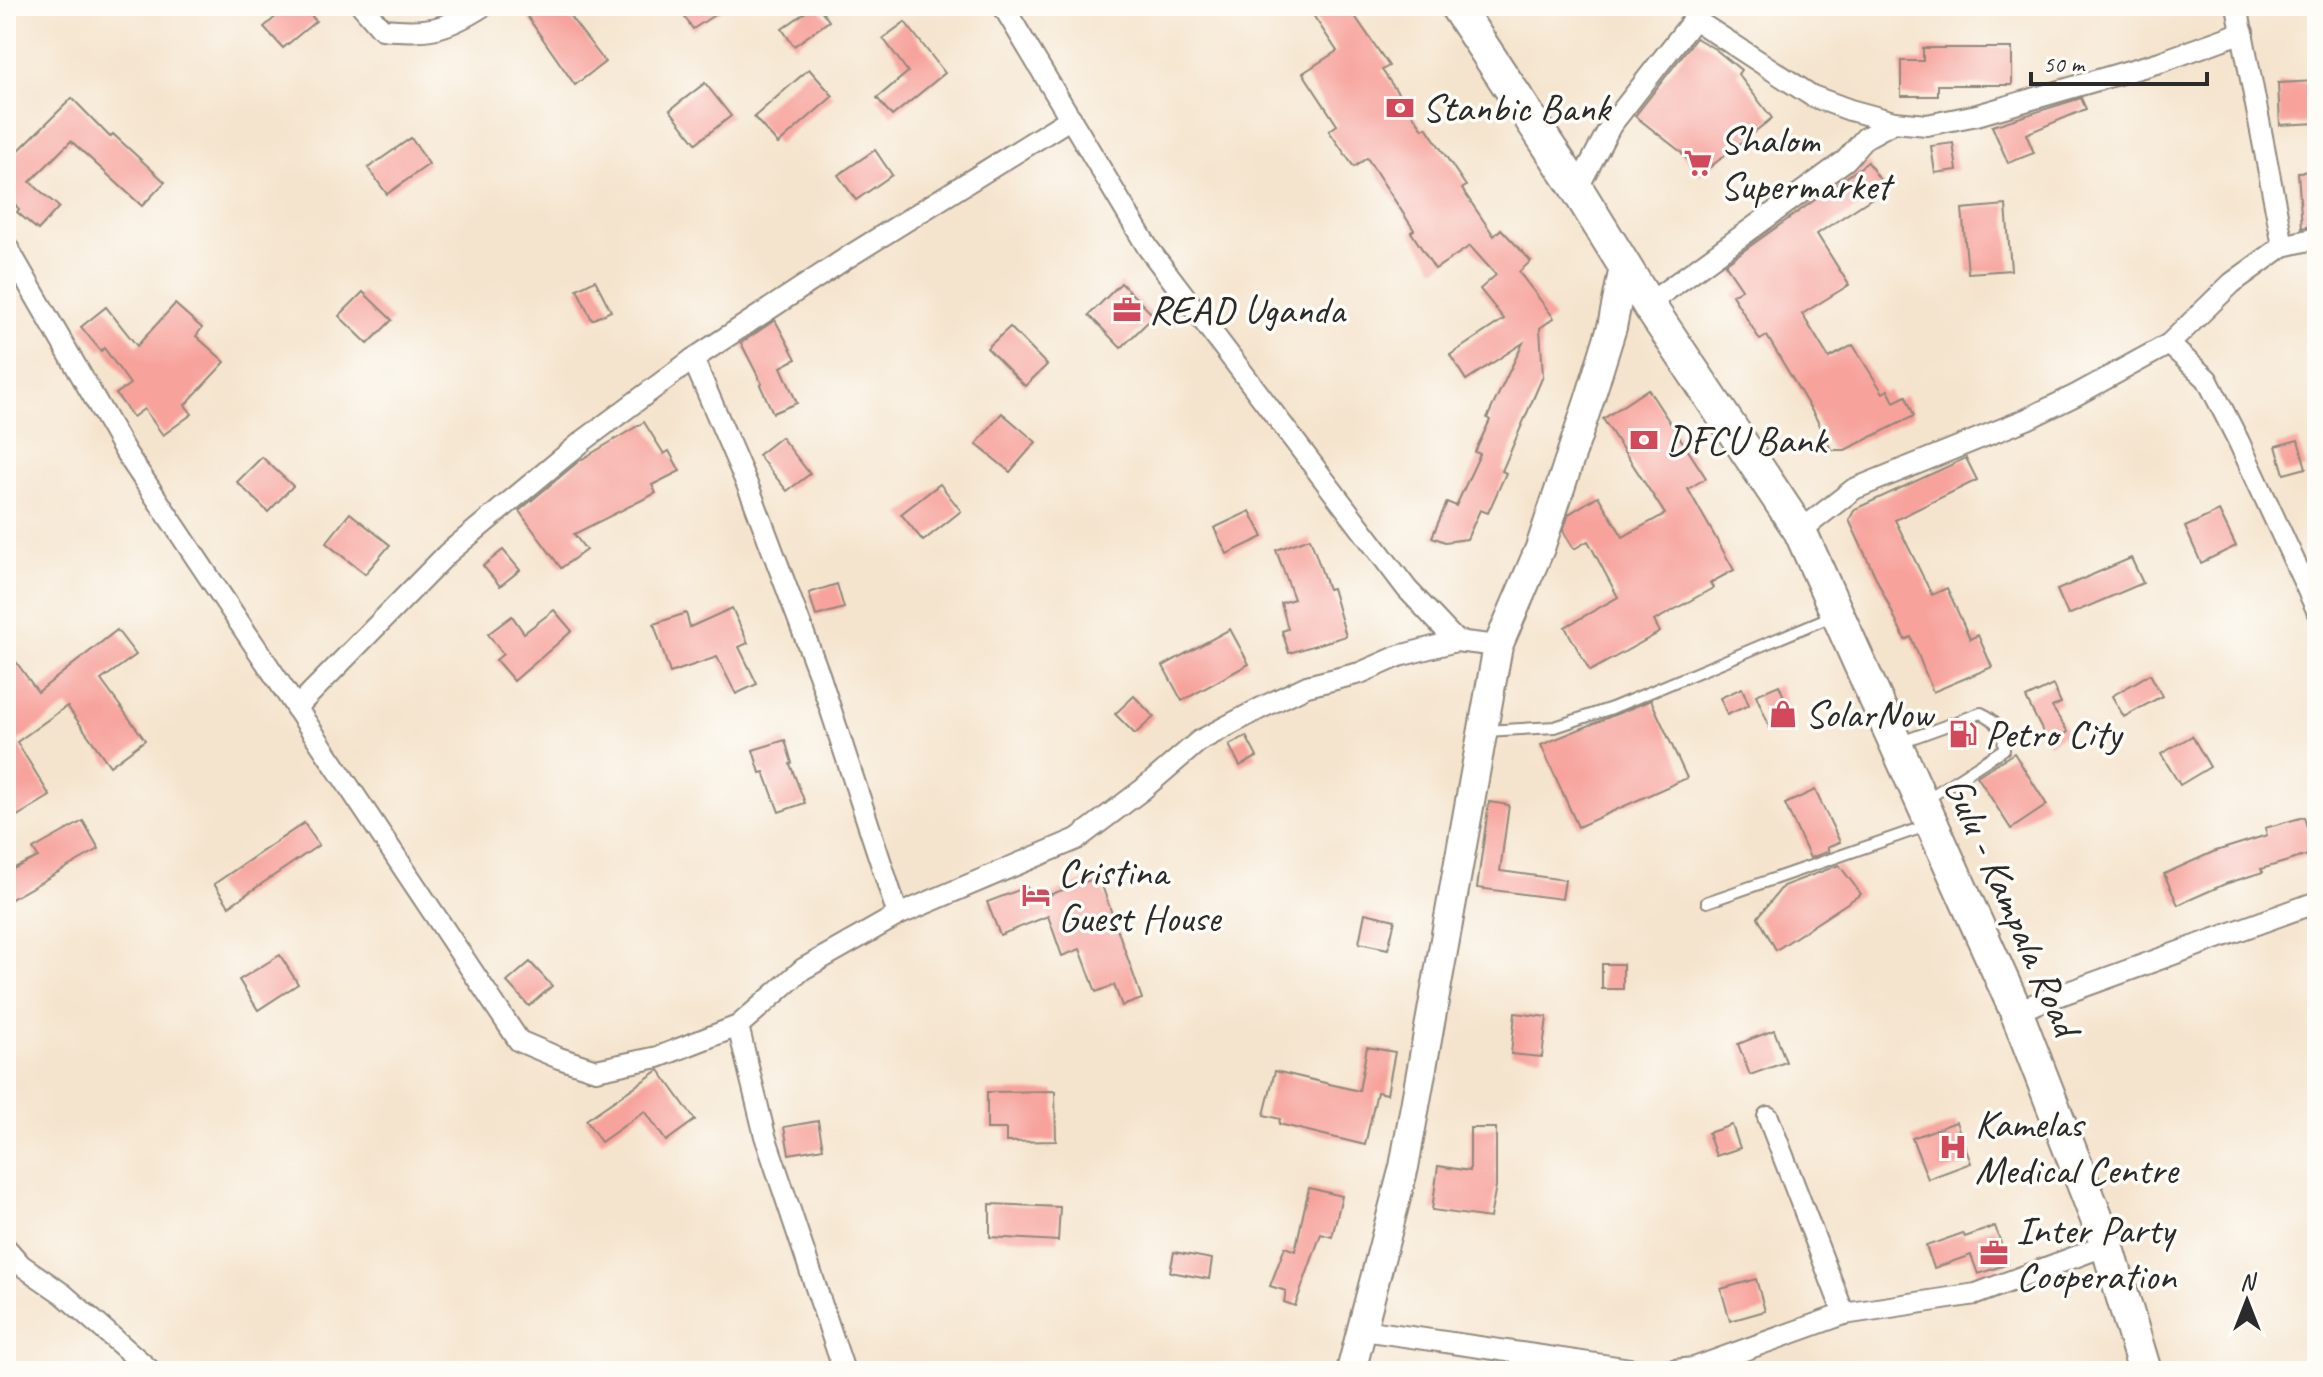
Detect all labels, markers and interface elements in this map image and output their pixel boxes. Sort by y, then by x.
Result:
scale bar [2031,36,2207,86]
text: 50 m [2043,49,2086,79]
place label: Stanbic Bank [1422,83,1612,133]
bank icon: Stanbic Bank [1385,93,1415,123]
place label: Shalom Supermarket [1720,115,1896,211]
supermarket icon: Shalom Supermarket [1683,148,1713,178]
place label: READ Uganda [1149,285,1347,335]
office icon: READ Uganda [1112,295,1142,325]
place label: DFCU Bank [1666,415,1829,465]
bank icon: DFCU Bank [1629,425,1659,455]
place label: SolarNow [1805,689,1936,739]
shop icon: SolarNow [1768,699,1798,729]
place label: Petro City [1985,709,2124,759]
fuel station icon: Petro City [1948,719,1978,749]
street label: Gulu - Kampala Road [1933,769,2094,1049]
place label: Cristina Guest House [1058,847,1223,943]
hotel icon: Cristina Guest House [1021,880,1051,910]
place label: Kamelas Medical Centre [1975,1099,2180,1195]
hospital icon: Kamelas Medical Centre [1938,1132,1968,1162]
place label: Inter Party Cooperation [2016,1205,2177,1301]
office icon: Inter Party Cooperation [1979,1238,2009,1268]
north arrow [2207,1261,2287,1341]
text: N [2240,1268,2257,1296]

